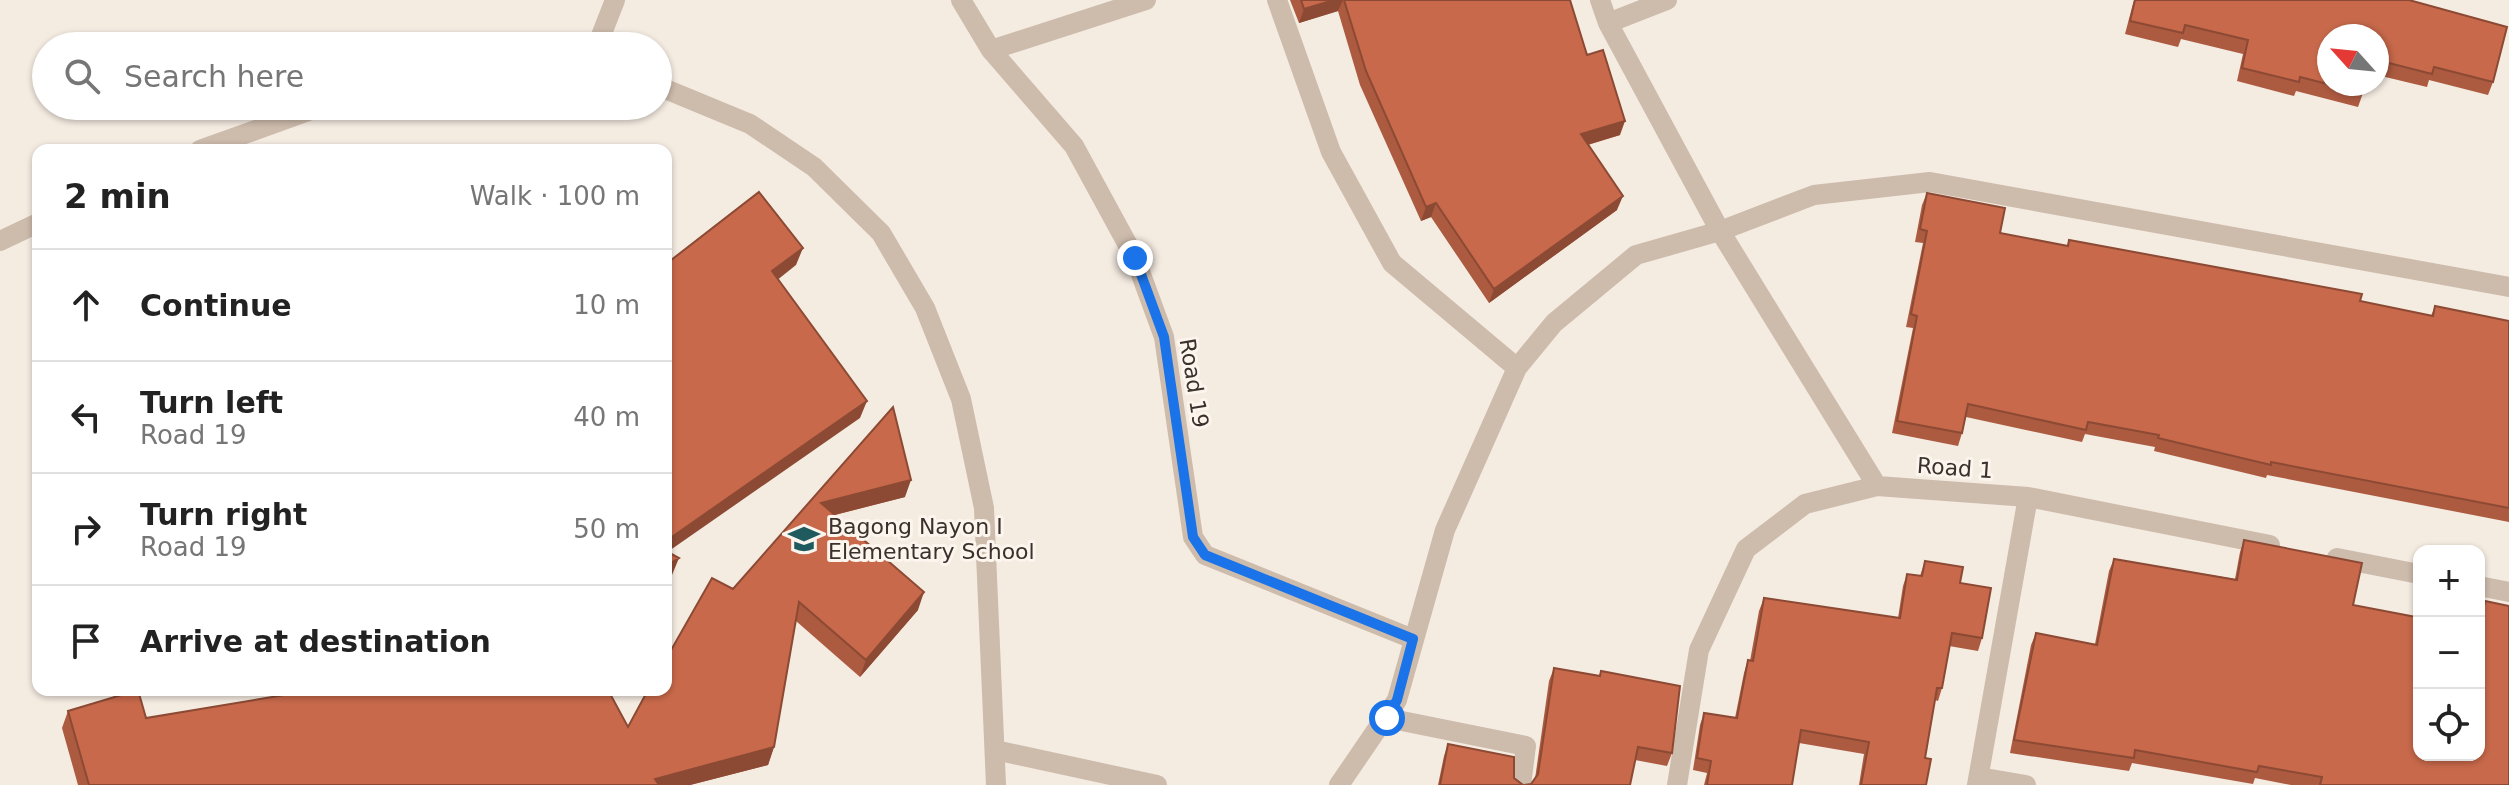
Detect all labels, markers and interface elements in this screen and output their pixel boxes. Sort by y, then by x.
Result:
north arrow [2317,24,2389,96]
search box [32,32,672,120]
icon: search [60,54,104,98]
text: Search here [124,59,304,94]
text: 2 min [64,176,171,216]
text: Walk · 100 m [470,181,640,211]
route end [1117,240,1153,276]
icon: ahead [64,283,108,327]
text: Continue [140,288,292,323]
text: 10 m [573,290,640,320]
street label: Road 19 [1175,336,1213,430]
text: Turn left [140,385,283,420]
icon: left [64,395,108,439]
text: 40 m [573,402,640,432]
text: Road 19 [140,420,247,450]
street label: Road 1 [1916,453,1994,483]
text: Turn right [140,497,307,532]
icon: right [64,507,108,551]
text: 50 m [573,514,640,544]
place label: Bagong Nayon I Elementary School [828,514,1035,564]
school or university icon: Bagong Nayon I Elementary School [787,522,821,556]
text: Road 19 [140,532,247,562]
map controls [2413,545,2485,761]
button: + [2413,545,2485,617]
button: − [2413,617,2485,689]
icon: arrive [64,619,108,663]
text: Arrive at destination [140,624,491,659]
button: locate [2413,689,2485,761]
route start [1369,700,1405,736]

